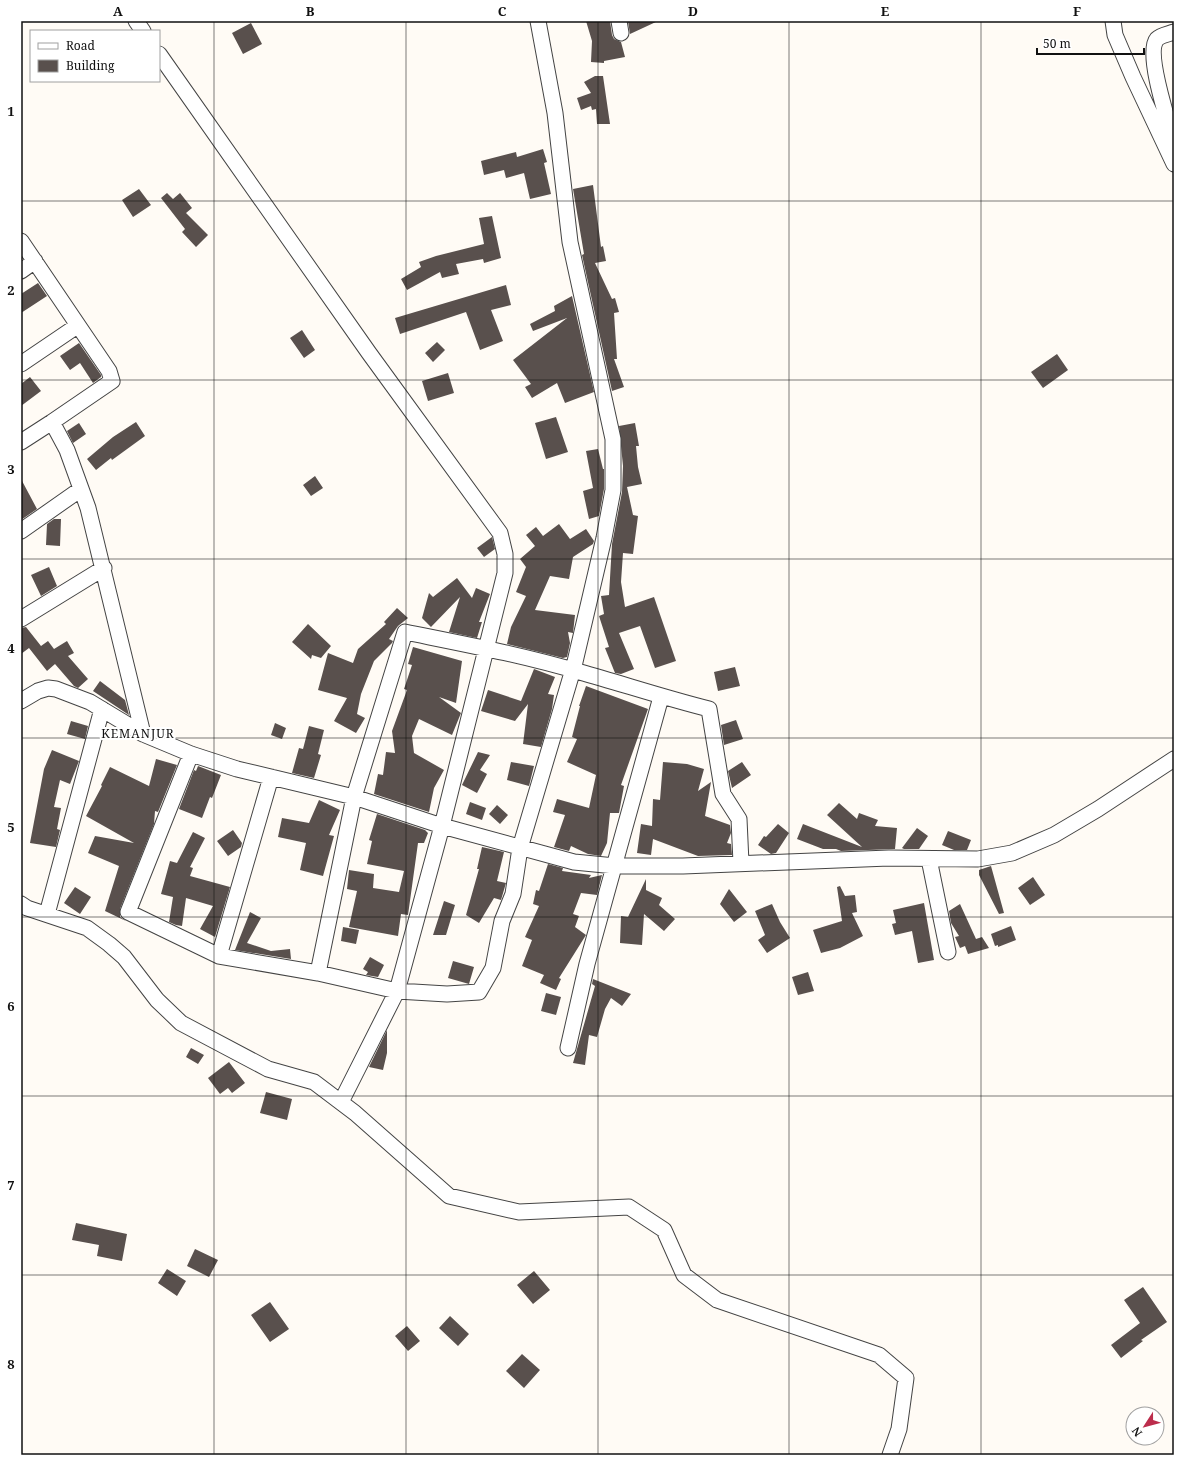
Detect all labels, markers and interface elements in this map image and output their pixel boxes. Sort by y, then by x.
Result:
text: A [113,2,123,20]
text: B [306,2,315,20]
text: C [498,2,507,20]
text: D [688,2,698,20]
text: E [881,2,890,20]
text: F [1073,2,1081,20]
legend [30,30,160,82]
scale bar [1037,30,1144,56]
text: 50 m [1043,35,1071,52]
text: Road [66,37,96,54]
text: Building [66,57,115,74]
text: 1 [7,102,15,120]
text: 2 [7,281,15,299]
text: 3 [7,460,15,478]
text: 4 [7,639,15,657]
district label: KEMANJUR [101,725,175,742]
text: 5 [7,818,15,836]
text: 6 [7,997,15,1015]
text: 7 [7,1176,15,1194]
text: 8 [7,1355,15,1373]
north arrow [1125,1406,1165,1446]
text: N [1128,1424,1145,1440]

